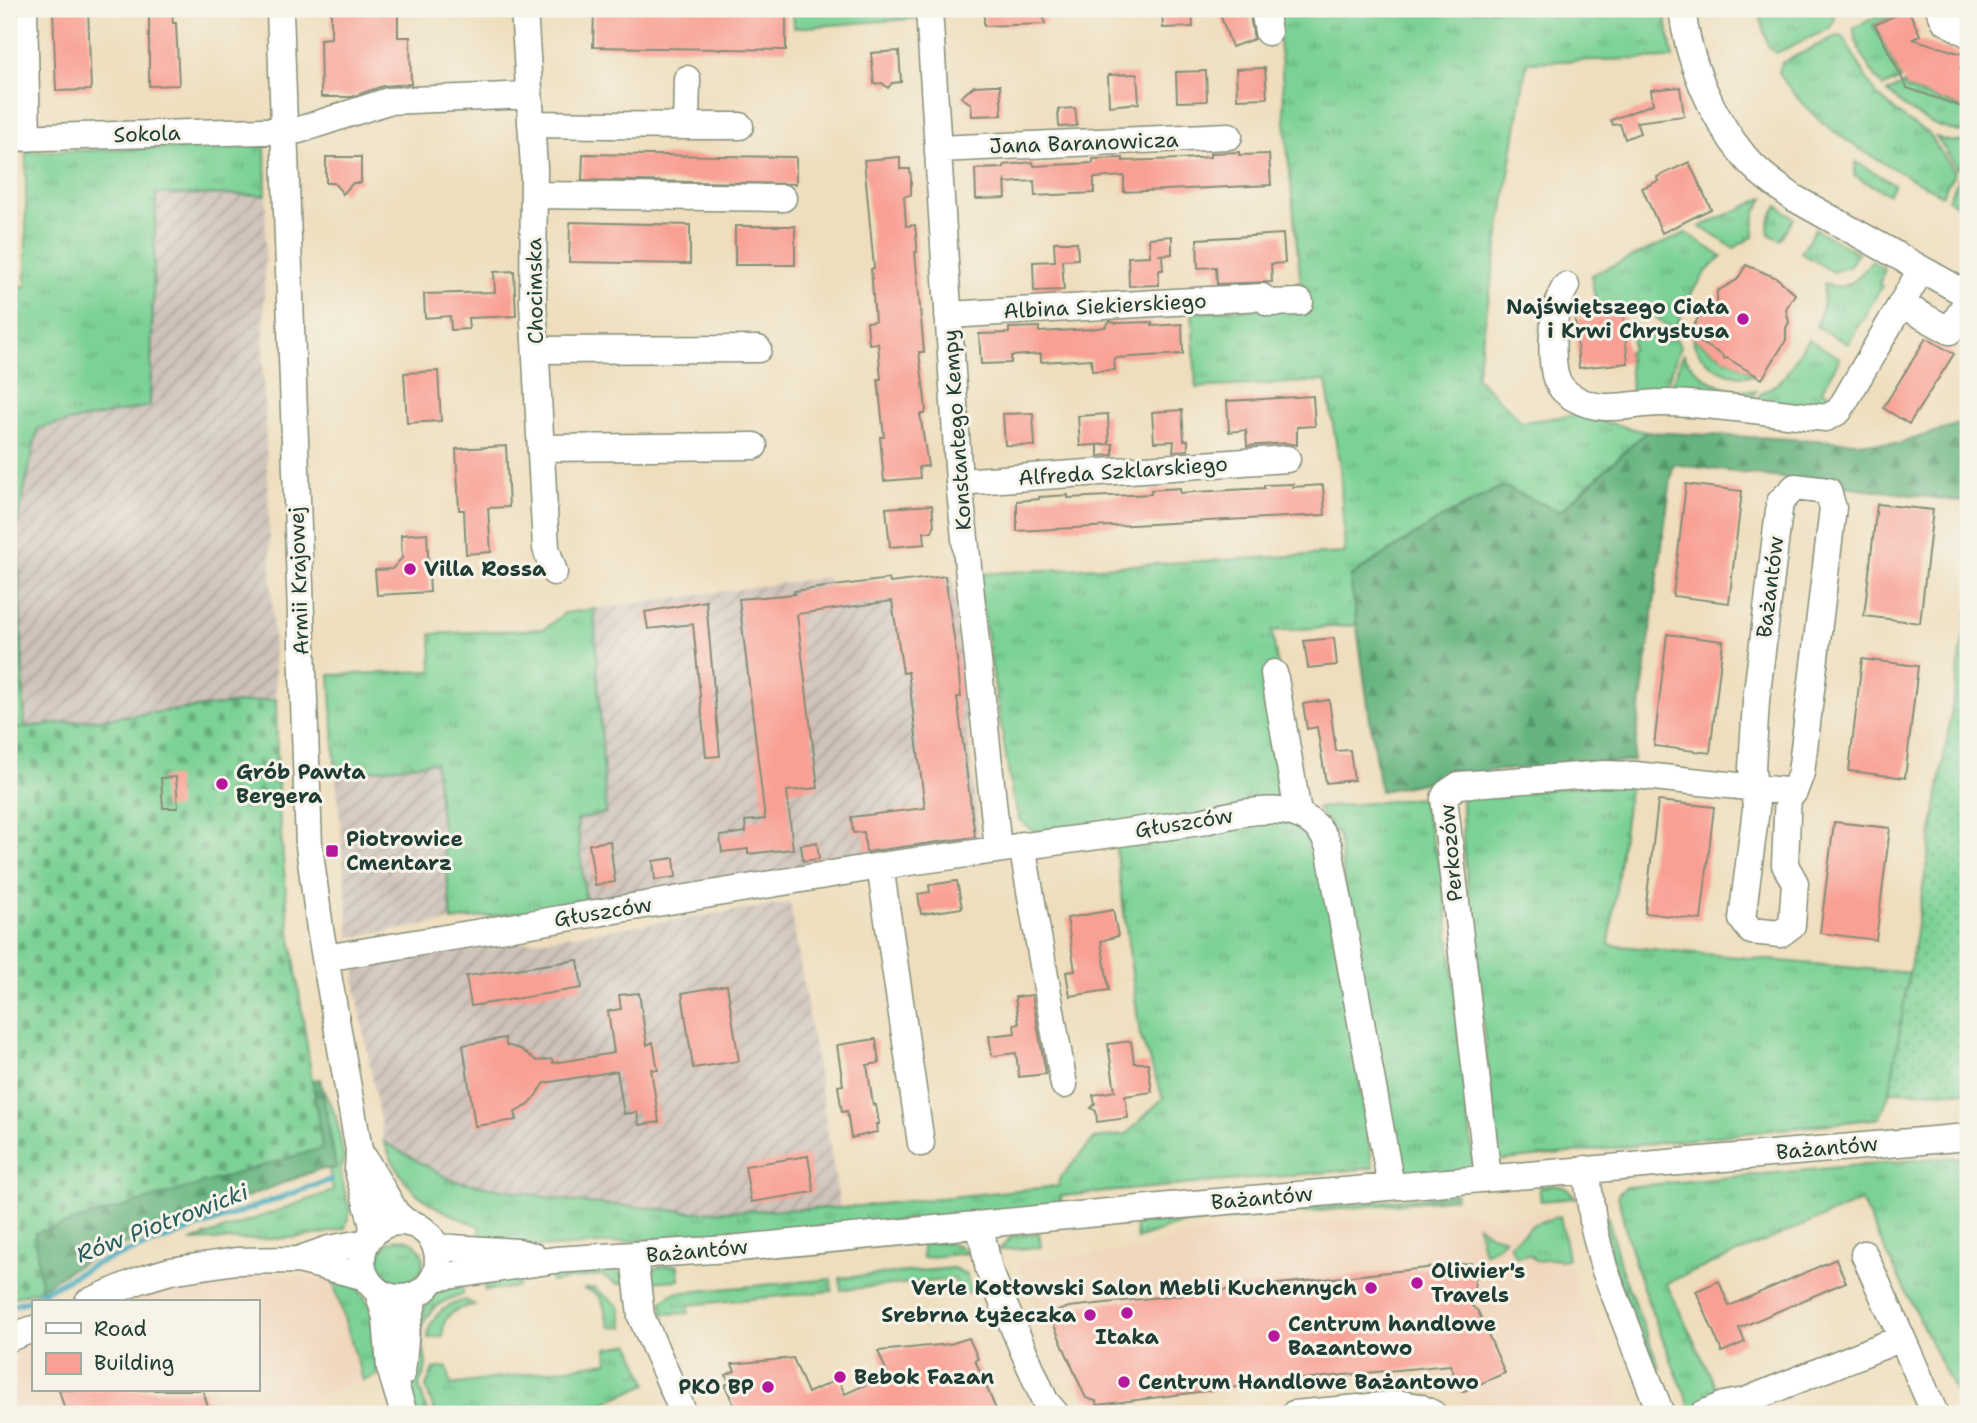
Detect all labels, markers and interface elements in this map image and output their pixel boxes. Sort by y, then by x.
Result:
street label: Sokola [113,119,181,149]
street label: Jana Baranowicza [989,126,1179,160]
street label: Chocimska [520,238,550,344]
street label: Albina Siekierskiego [1003,287,1207,325]
place label: Najświętszego Ciała i Krwi Chrystusa [1506,293,1730,345]
marker: Najświętszego Ciała i Krwi Chrystusa [1735,311,1751,327]
street label: Konstantego Kempy [936,328,978,532]
street label: Alfreda Szklarskiego [1017,450,1229,492]
street label: Armii Krajowej [282,506,316,656]
street label: Bażantów [1750,535,1790,639]
place label: Villa Rossa [424,555,547,583]
marker: Villa Rossa [402,561,418,577]
place label: Grób Pawła Bergera [236,758,366,810]
marker: Grób Pawła Bergera [214,776,230,792]
street label: Głuszców [1133,801,1235,845]
street label: Perkozów [1433,803,1469,903]
place label: Piotrowice Cmentarz [346,825,463,877]
marker: Piotrowice Cmentarz [324,843,340,859]
street label: Głuszców [552,890,654,934]
street label: Bażantów [1775,1130,1879,1166]
water label: Rów Piotrowicki [72,1176,253,1270]
street label: Bażantów [1210,1180,1314,1216]
street label: Bażantów [645,1233,749,1269]
place label: Oliwier's Travels [1431,1257,1525,1309]
place label: Verle Kotłowski Salon Mebli Kuchennych [911,1274,1357,1302]
marker: Oliwier's Travels [1409,1275,1425,1291]
marker: Verle Kotłowski Salon Mebli Kuchennych [1363,1280,1379,1296]
legend [32,1300,259,1392]
place label: Srebrna Łyżeczka [881,1301,1077,1329]
marker: Itaka [1119,1305,1135,1321]
marker: Srebrna Łyżeczka [1082,1307,1098,1323]
place label: Centrum handlowe Bazantowo [1288,1310,1496,1362]
text: Road [94,1315,147,1343]
place label: Itaka [1095,1323,1160,1351]
marker: Centrum handlowe Bazantowo [1266,1328,1282,1344]
text: Building [94,1349,174,1377]
place label: Bebok Fazan [854,1363,994,1391]
place label: Centrum Handlowe Bażantowo [1138,1368,1479,1396]
marker: Bebok Fazan [832,1369,848,1385]
place label: PKO BP [678,1373,754,1401]
marker: Centrum Handlowe Bażantowo [1116,1374,1132,1390]
marker: PKO BP [760,1379,776,1395]

